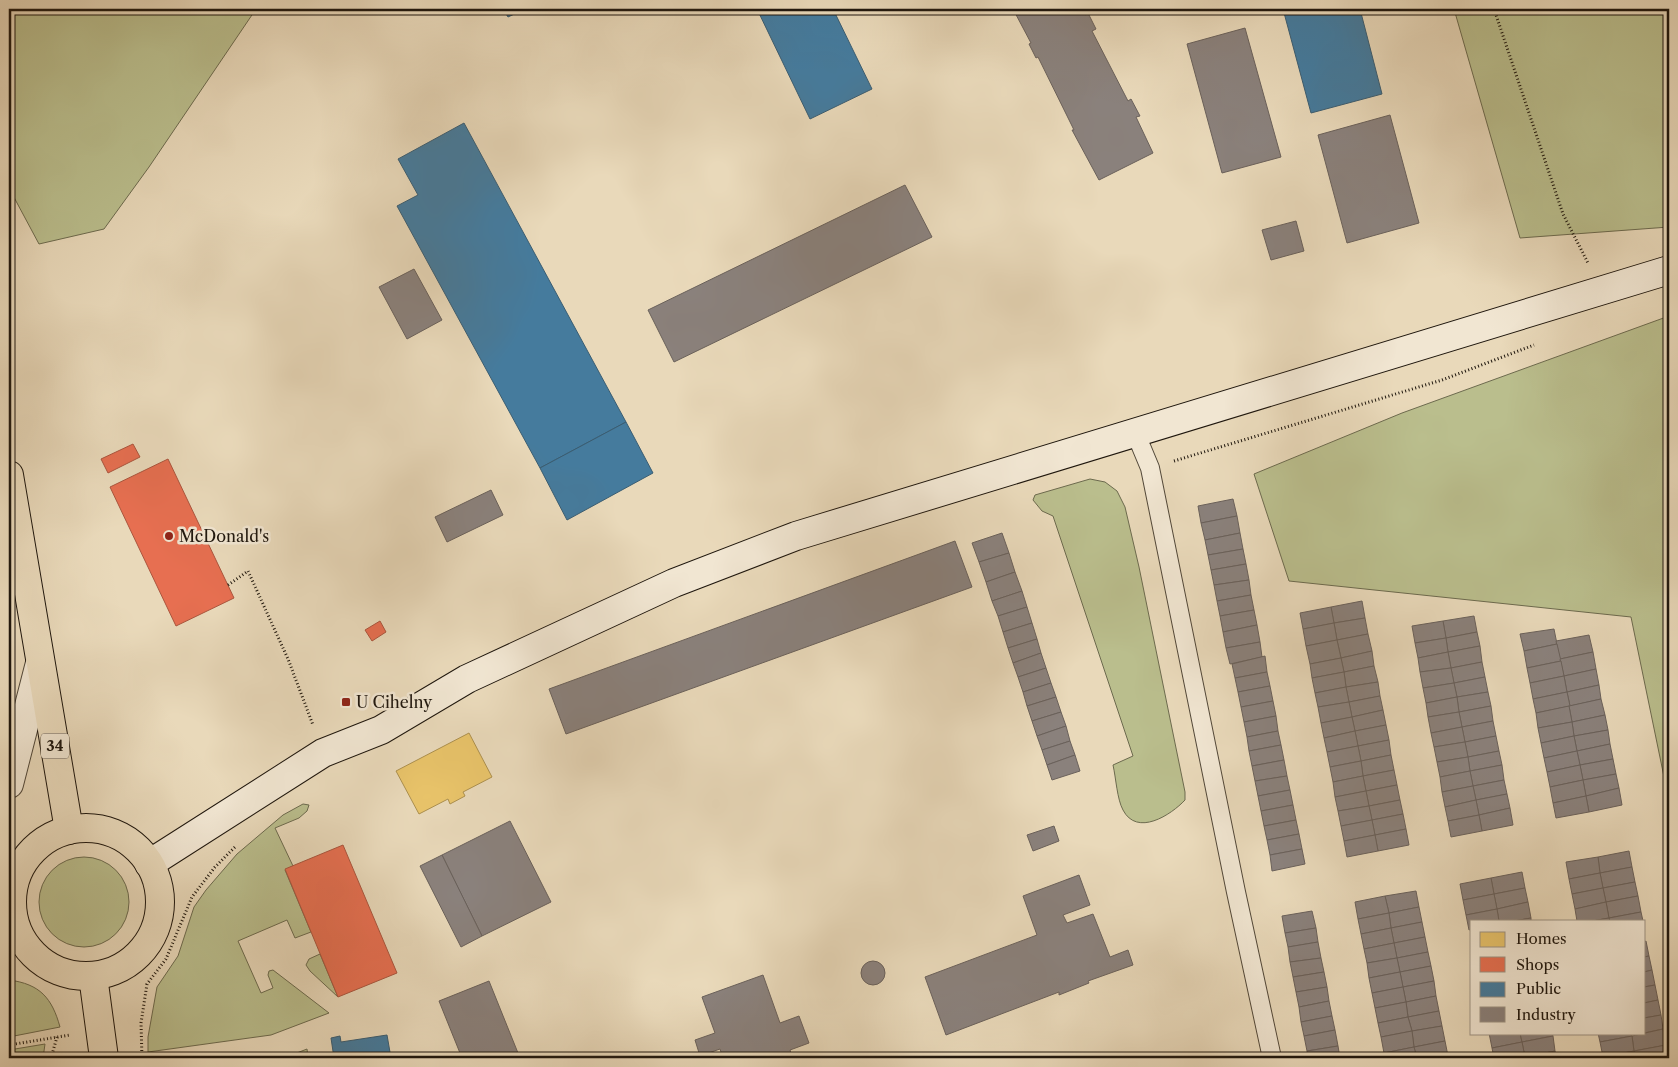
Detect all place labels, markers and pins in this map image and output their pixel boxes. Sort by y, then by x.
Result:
place label: McDonald's [179,526,269,546]
marker: McDonald's [163,530,175,542]
place label: U Cihelny [356,692,433,712]
marker: U Cihelny [340,696,352,708]

